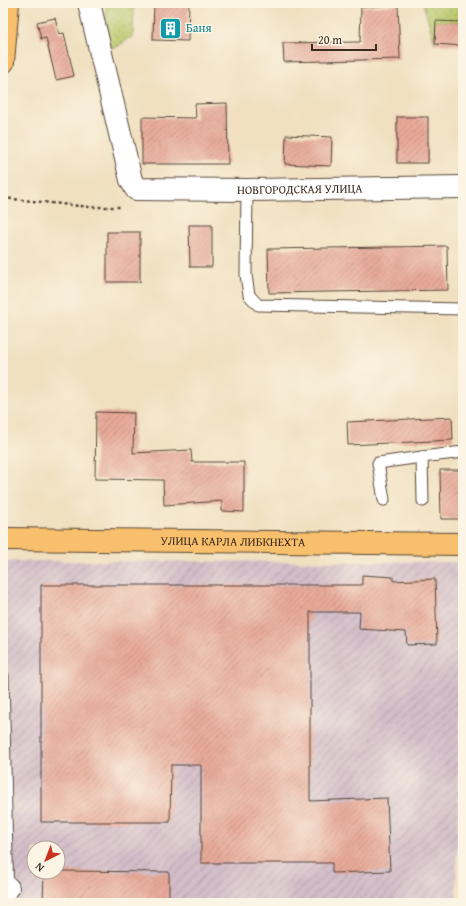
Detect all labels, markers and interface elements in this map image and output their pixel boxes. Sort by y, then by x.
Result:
building icon: Баня [158,15,184,41]
place label: Баня [186,19,212,36]
scale bar [312,26,376,52]
text: 20 m [318,31,342,48]
street label: НОВГОРОДСКАЯ УЛИЦА [237,179,363,198]
street label: УЛИЦА КАРЛА ЛИБКНЕХТА [161,532,306,550]
north arrow [26,840,66,880]
text: N [31,859,47,876]

